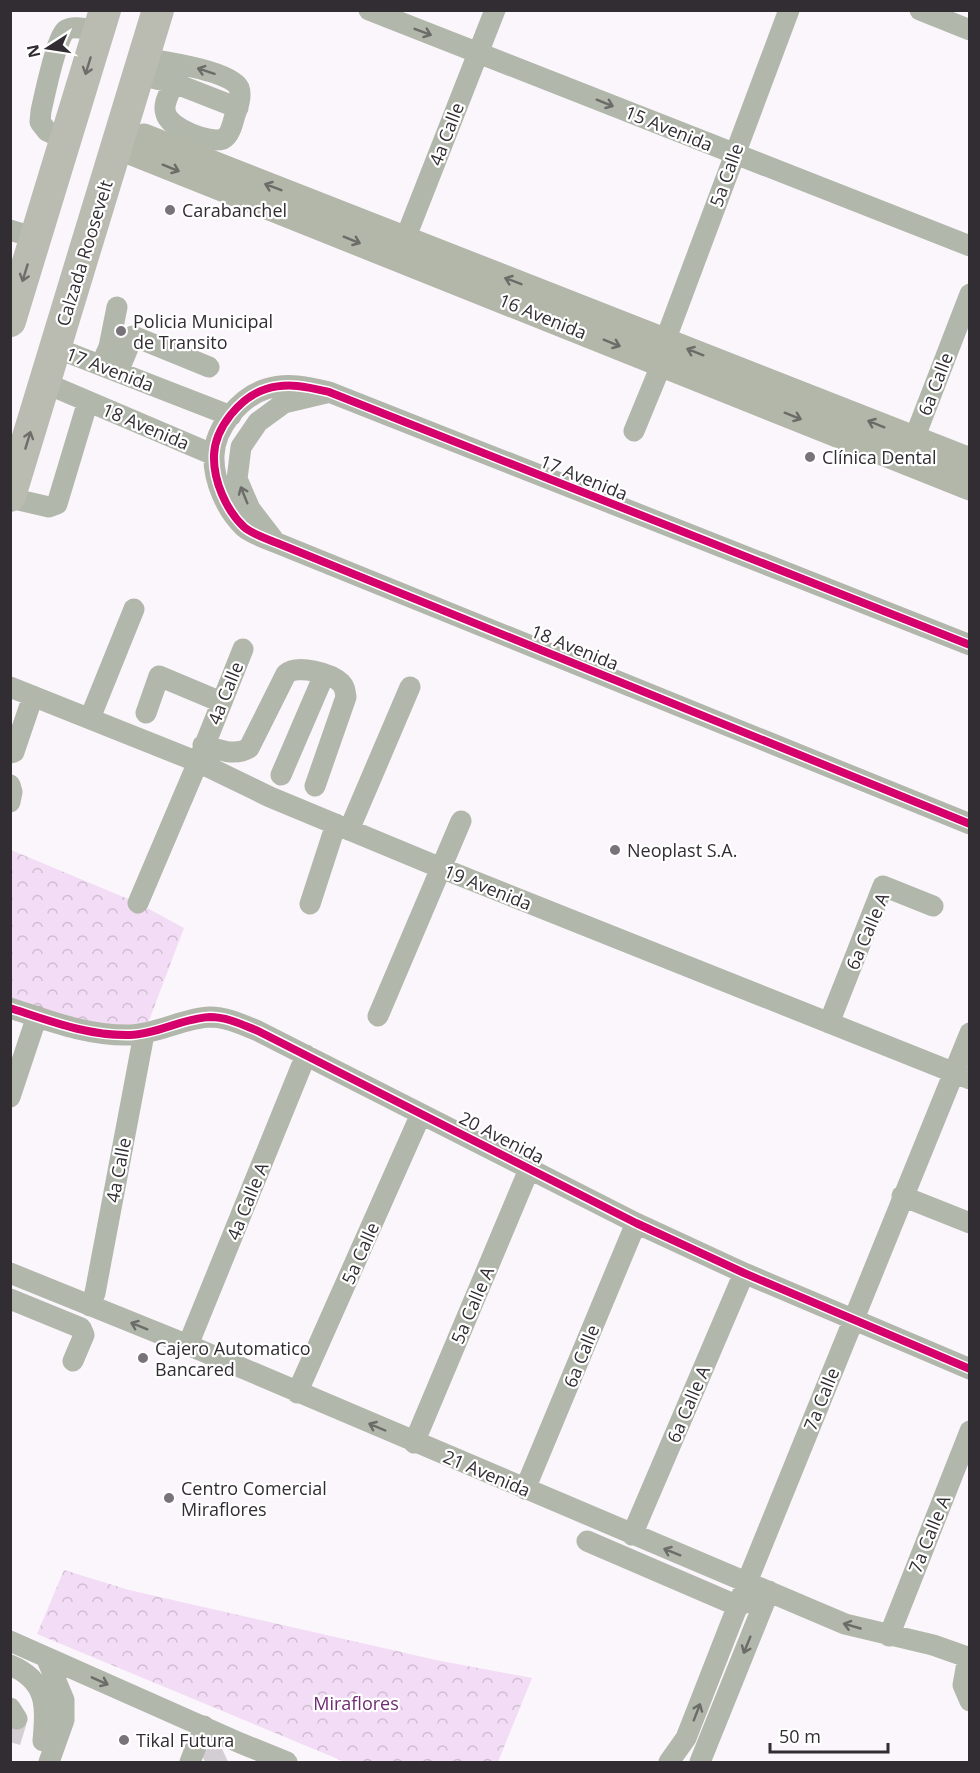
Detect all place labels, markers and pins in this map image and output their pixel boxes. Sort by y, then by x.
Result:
place label: Carabanchel [182,198,287,222]
marker: Carabanchel [163,203,177,217]
place label: Policia Municipal de Transito [133,309,273,354]
marker: Policia Municipal de Transito [114,324,128,338]
place label: Clínica Dental [822,445,936,469]
marker: Clínica Dental [803,450,817,464]
place label: Neoplast S.A. [627,838,737,862]
marker: Neoplast S.A. [608,843,622,857]
place label: Cajero Automatico Bancared [155,1336,311,1381]
marker: Cajero Automatico Bancared [136,1351,150,1365]
place label: Centro Comercial Miraflores [181,1476,327,1521]
marker: Centro Comercial Miraflores [162,1491,176,1505]
place label: Tikal Futura [136,1728,234,1752]
marker: Tikal Futura [117,1733,131,1747]

